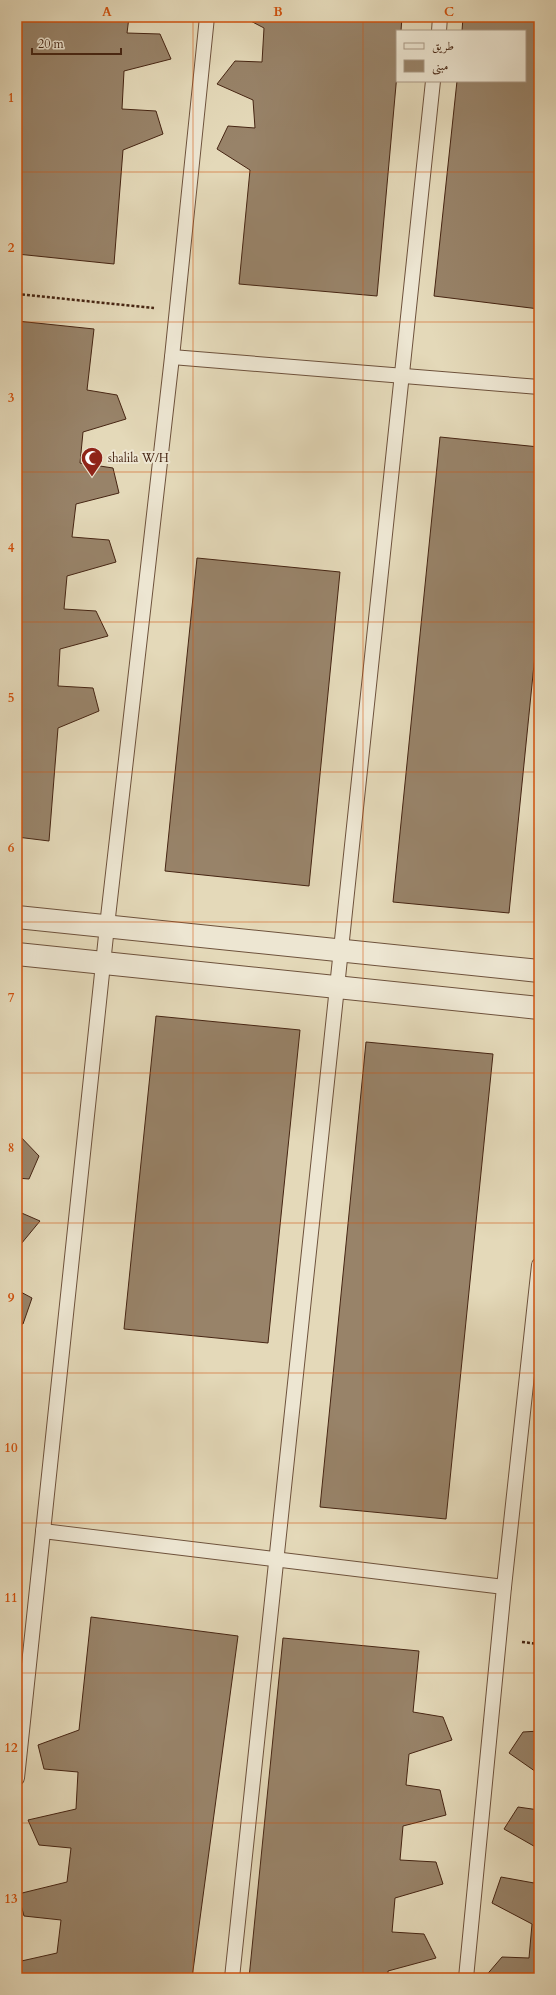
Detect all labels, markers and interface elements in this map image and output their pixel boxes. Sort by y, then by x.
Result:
text: A [102,3,112,21]
text: B [273,3,283,21]
text: C [444,3,454,21]
scale bar [32,30,121,56]
legend [396,30,526,82]
text: 20 m [38,36,65,52]
text: طريق [432,38,454,54]
text: مبنى [432,58,448,75]
text: 1 [8,89,14,107]
text: 2 [8,239,15,257]
text: 3 [8,389,15,407]
mosque icon: shalila W/H [79,445,105,478]
place label: shalila W/H [108,450,169,466]
text: 4 [8,539,15,557]
text: 5 [8,689,14,707]
text: 6 [8,839,15,857]
text: 7 [8,989,15,1007]
text: 8 [8,1139,14,1157]
text: 9 [8,1289,15,1307]
text: 10 [4,1439,18,1457]
text: 11 [4,1589,18,1607]
text: 12 [4,1739,18,1757]
text: 13 [4,1890,18,1908]

